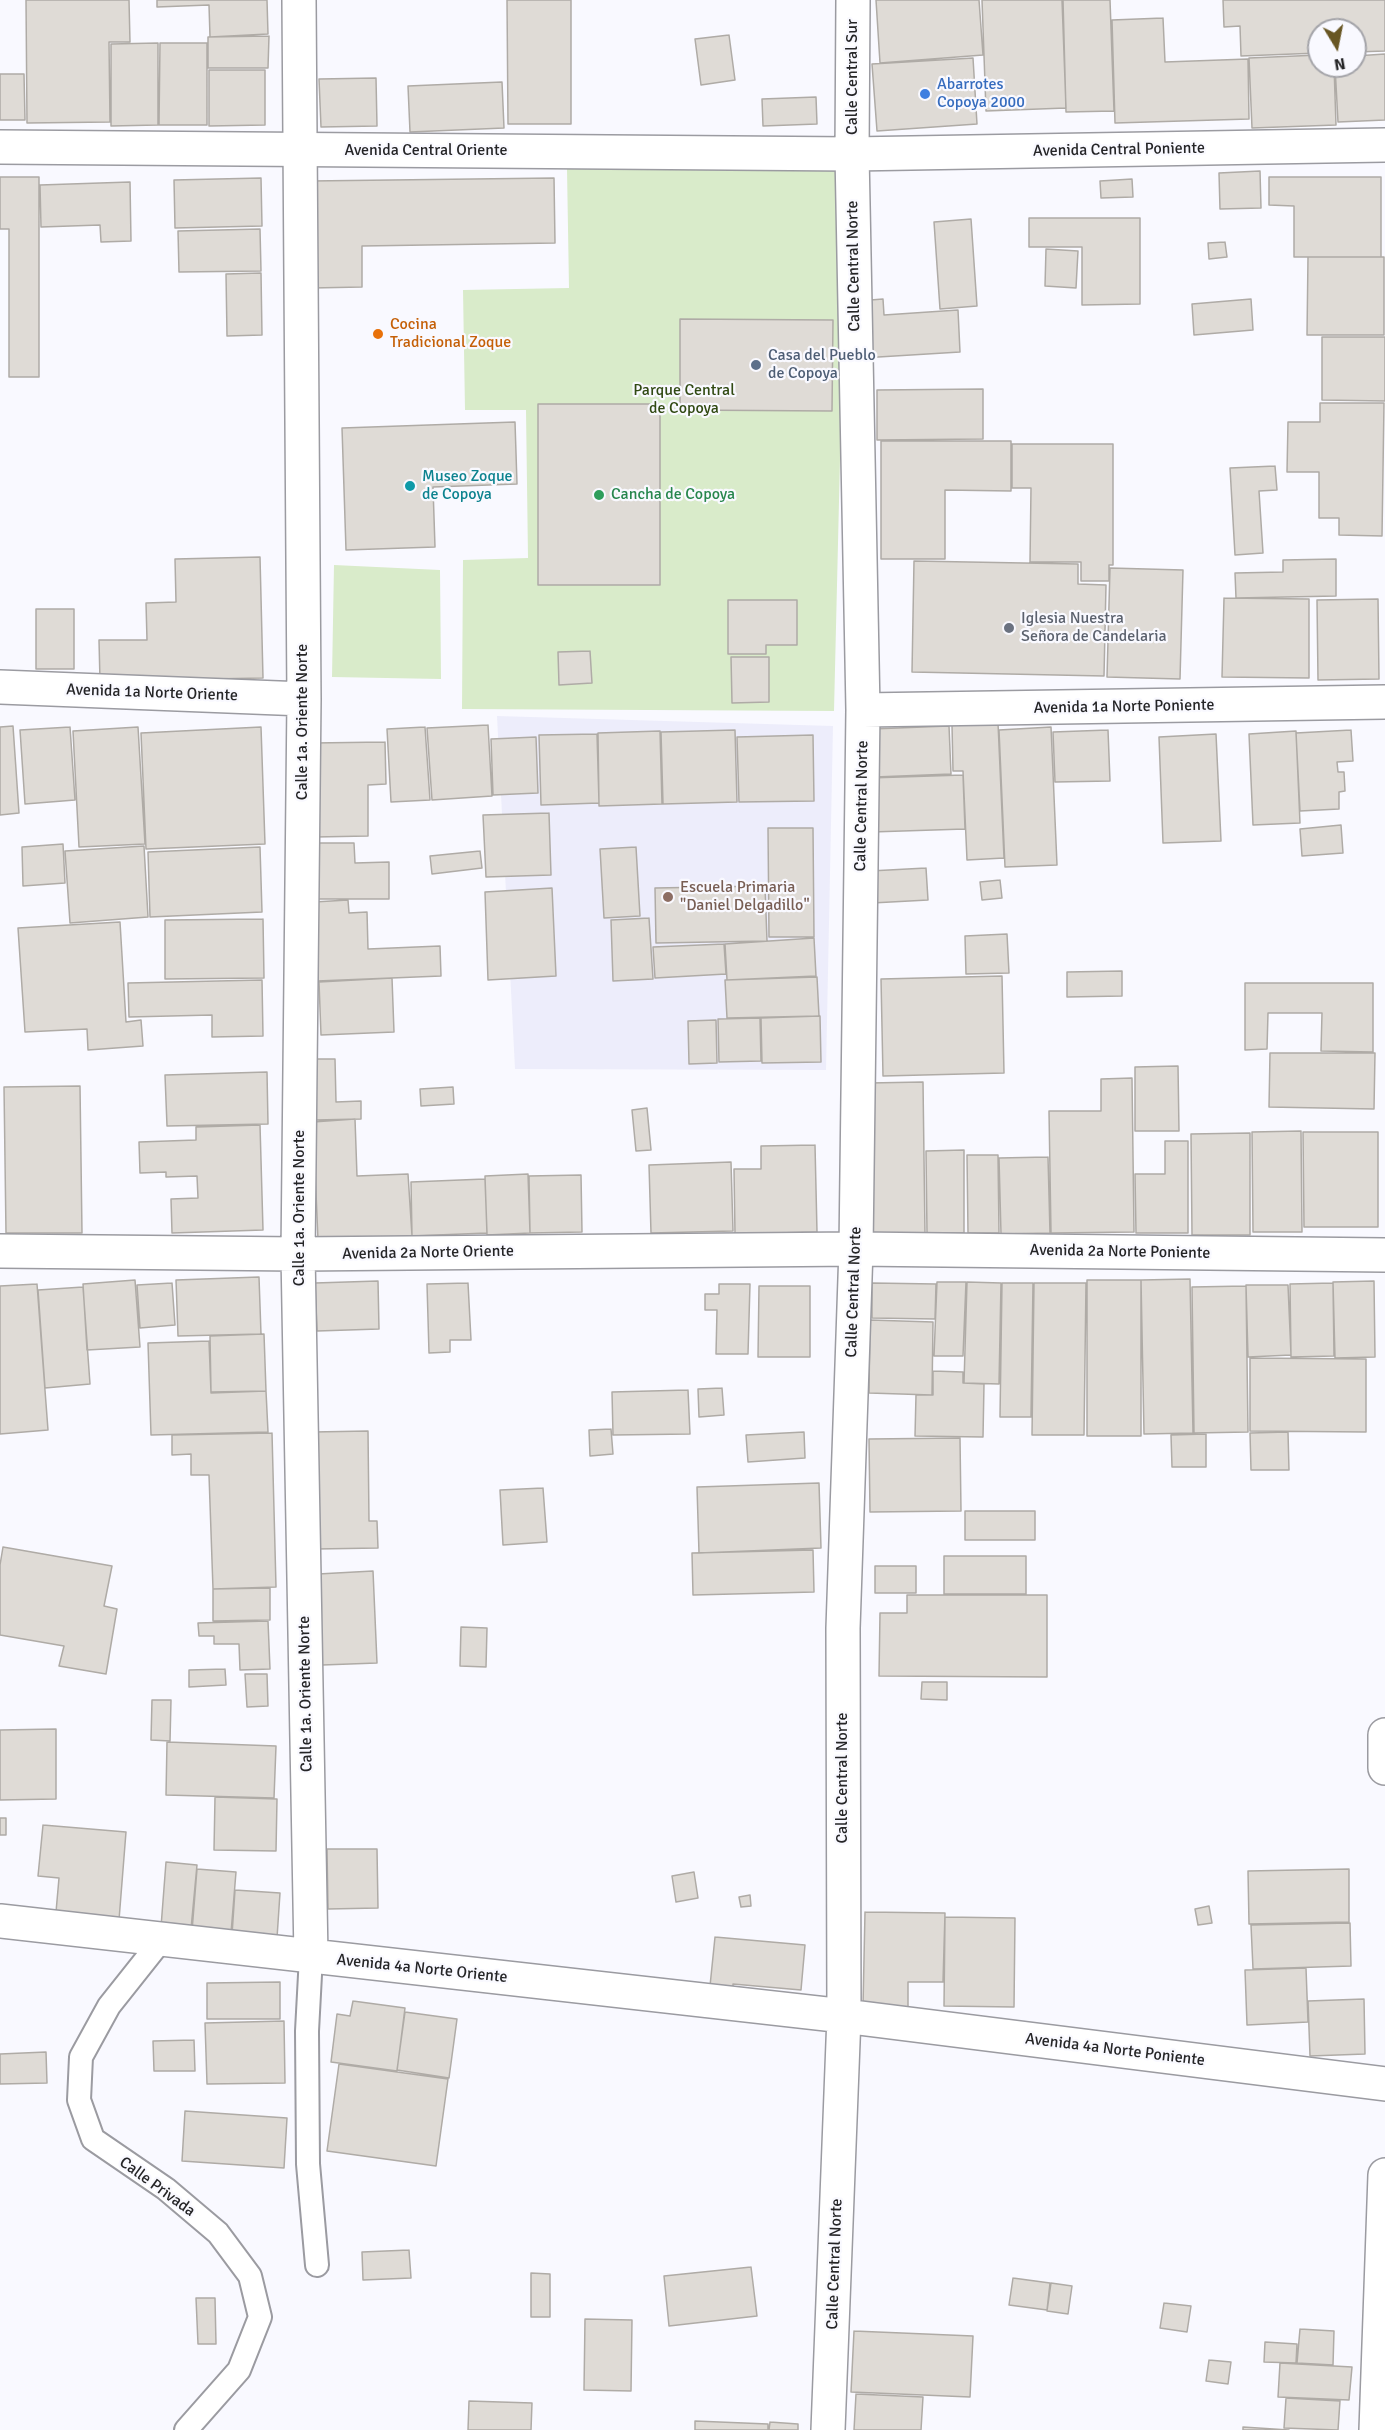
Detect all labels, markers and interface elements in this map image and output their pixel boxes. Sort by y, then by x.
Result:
north arrow [1307,18,1367,78]
street label: Calle Central Sur [843,19,863,135]
text: N [1333,53,1347,75]
place label: Abarrotes Copoya 2000 [937,75,1025,113]
marker: Abarrotes Copoya 2000 [918,87,932,101]
street label: Avenida Central Poniente [1033,139,1205,161]
street label: Avenida Central Oriente [345,141,507,161]
street label: Calle Central Norte [843,200,865,332]
place label: Cocina Tradicional Zoque [390,315,511,353]
marker: Cocina Tradicional Zoque [371,327,385,341]
place label: Casa del Pueblo de Copoya [768,346,876,384]
marker: Casa del Pueblo de Copoya [749,358,763,372]
park label: Parque Central de Copoya [633,381,735,419]
place label: Museo Zoque de Copoya [422,467,513,505]
marker: Museo Zoque de Copoya [403,479,417,493]
place label: Cancha de Copoya [611,485,735,505]
marker: Cancha de Copoya [592,488,606,502]
place label: Iglesia Nuestra Señora de Candelaria [1021,609,1167,647]
marker: Iglesia Nuestra Señora de Candelaria [1002,621,1016,635]
street label: Calle 1a. Oriente Norte [293,644,313,800]
street label: Avenida 1a Norte Oriente [66,680,238,706]
street label: Avenida 1a Norte Poniente [1034,696,1214,718]
street label: Calle Central Norte [851,740,873,872]
place label: Escuela Primaria "Daniel Delgadillo" [680,878,810,916]
marker: Escuela Primaria "Daniel Delgadillo" [661,890,675,904]
street label: Calle 1a. Oriente Norte [290,1130,310,1286]
street label: Calle Central Norte [842,1226,866,1358]
street label: Avenida 2a Norte Poniente [1030,1241,1210,1263]
street label: Avenida 2a Norte Oriente [342,1242,514,1264]
street label: Calle 1a. Oriente Norte [295,1616,317,1772]
street label: Calle Central Norte [833,1712,853,1844]
street label: Avenida 4a Norte Oriente [336,1950,508,1988]
street label: Avenida 4a Norte Poniente [1024,2029,1206,2071]
street label: Calle Privada [115,2153,199,2221]
street label: Calle Central Norte [823,2198,847,2330]

